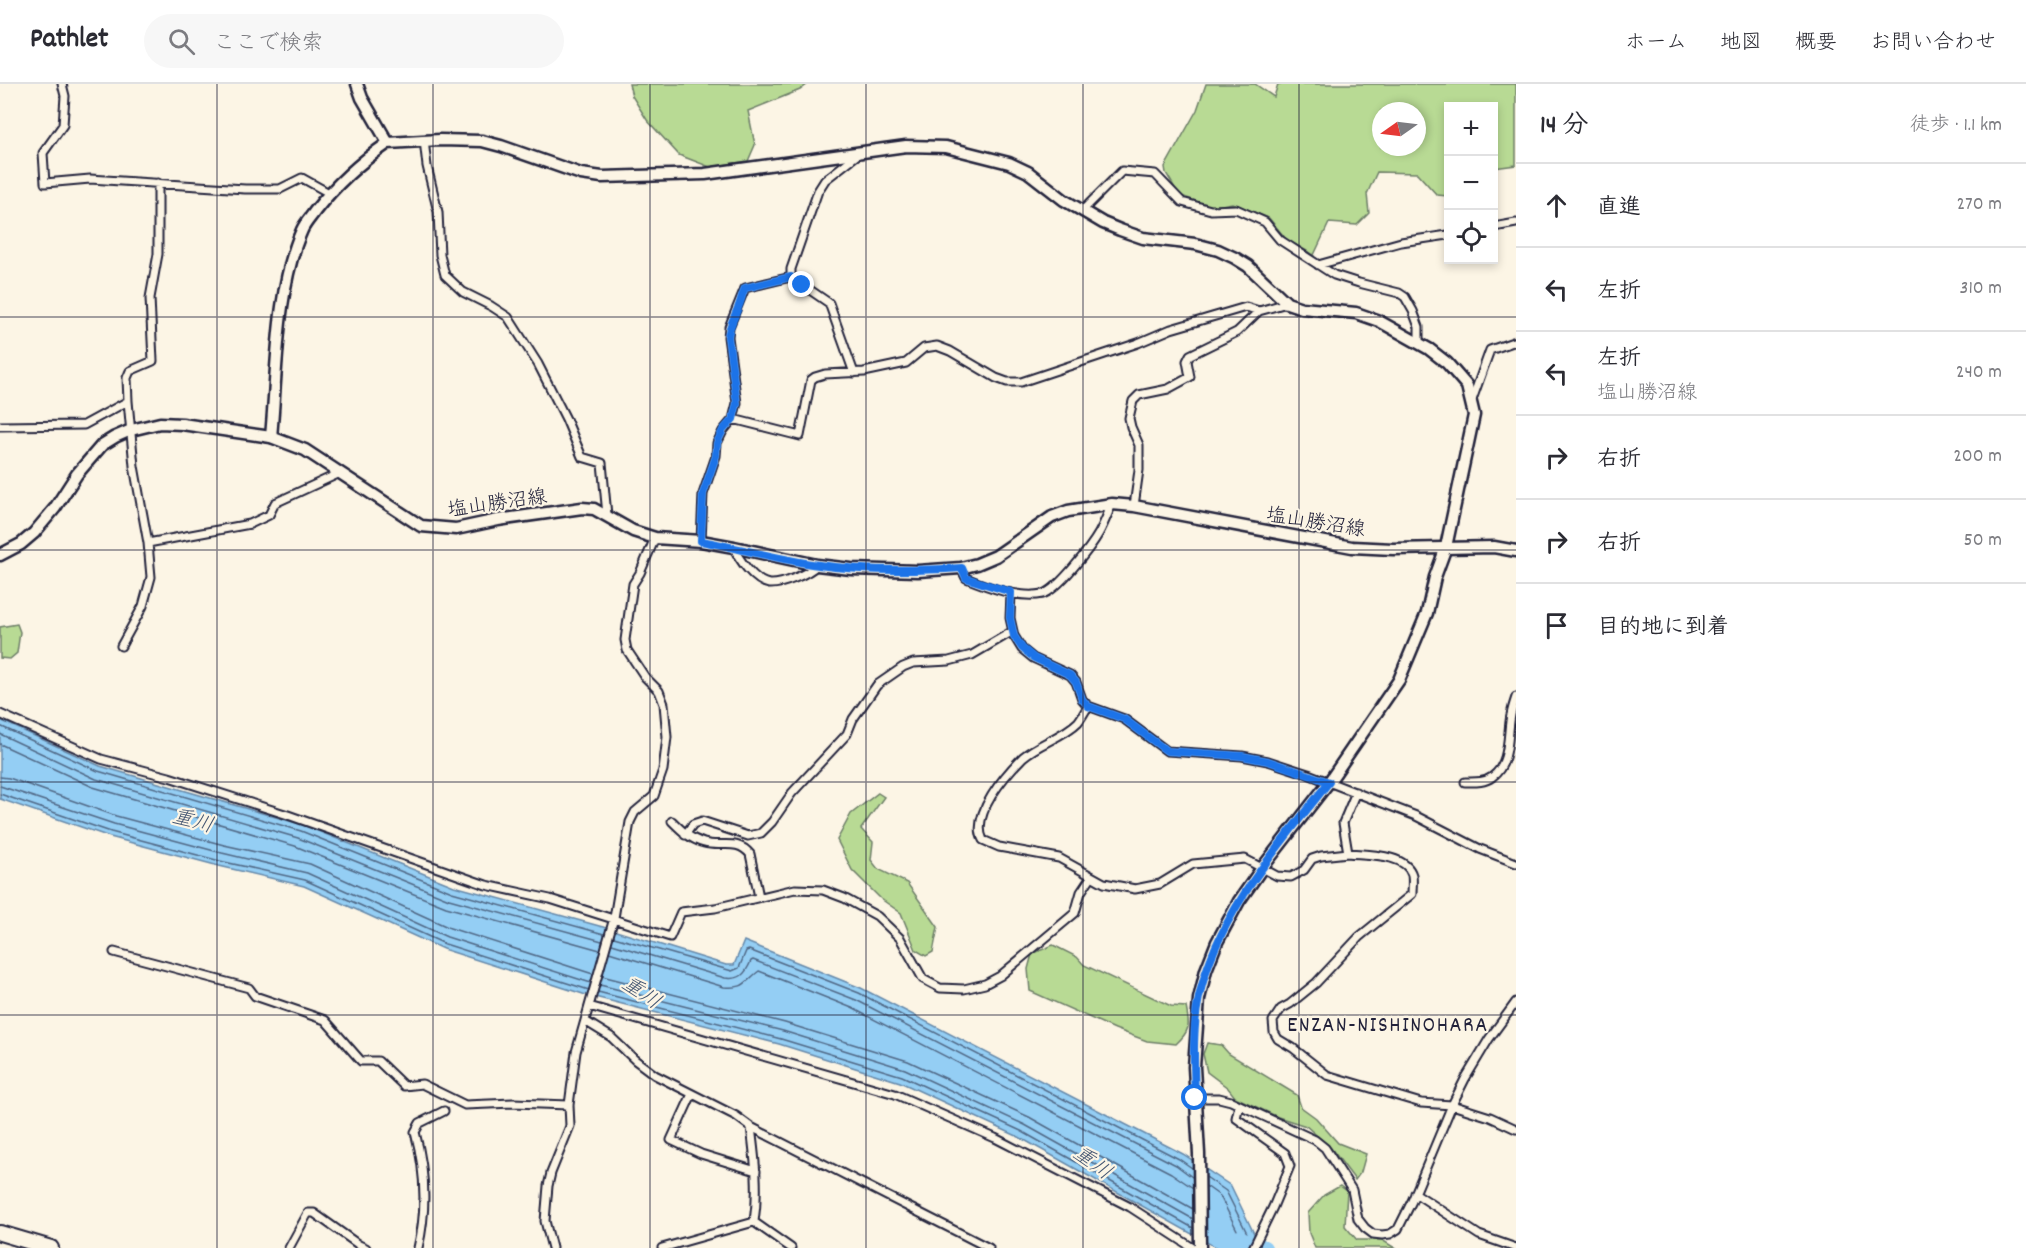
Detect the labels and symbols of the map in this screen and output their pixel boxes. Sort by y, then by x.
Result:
north arrow [1372,102,1426,156]
route end [788,271,814,297]
street label: 塩山勝沼線 [446,484,549,526]
street label: 塩山勝沼線 [1264,502,1367,546]
water label: 重川 [168,803,216,843]
water label: 重川 [615,970,666,1019]
district label: ENZAN-NISHINOHARA [1287,1011,1489,1042]
route start [1181,1084,1207,1110]
water label: 重川 [1065,1140,1117,1189]

